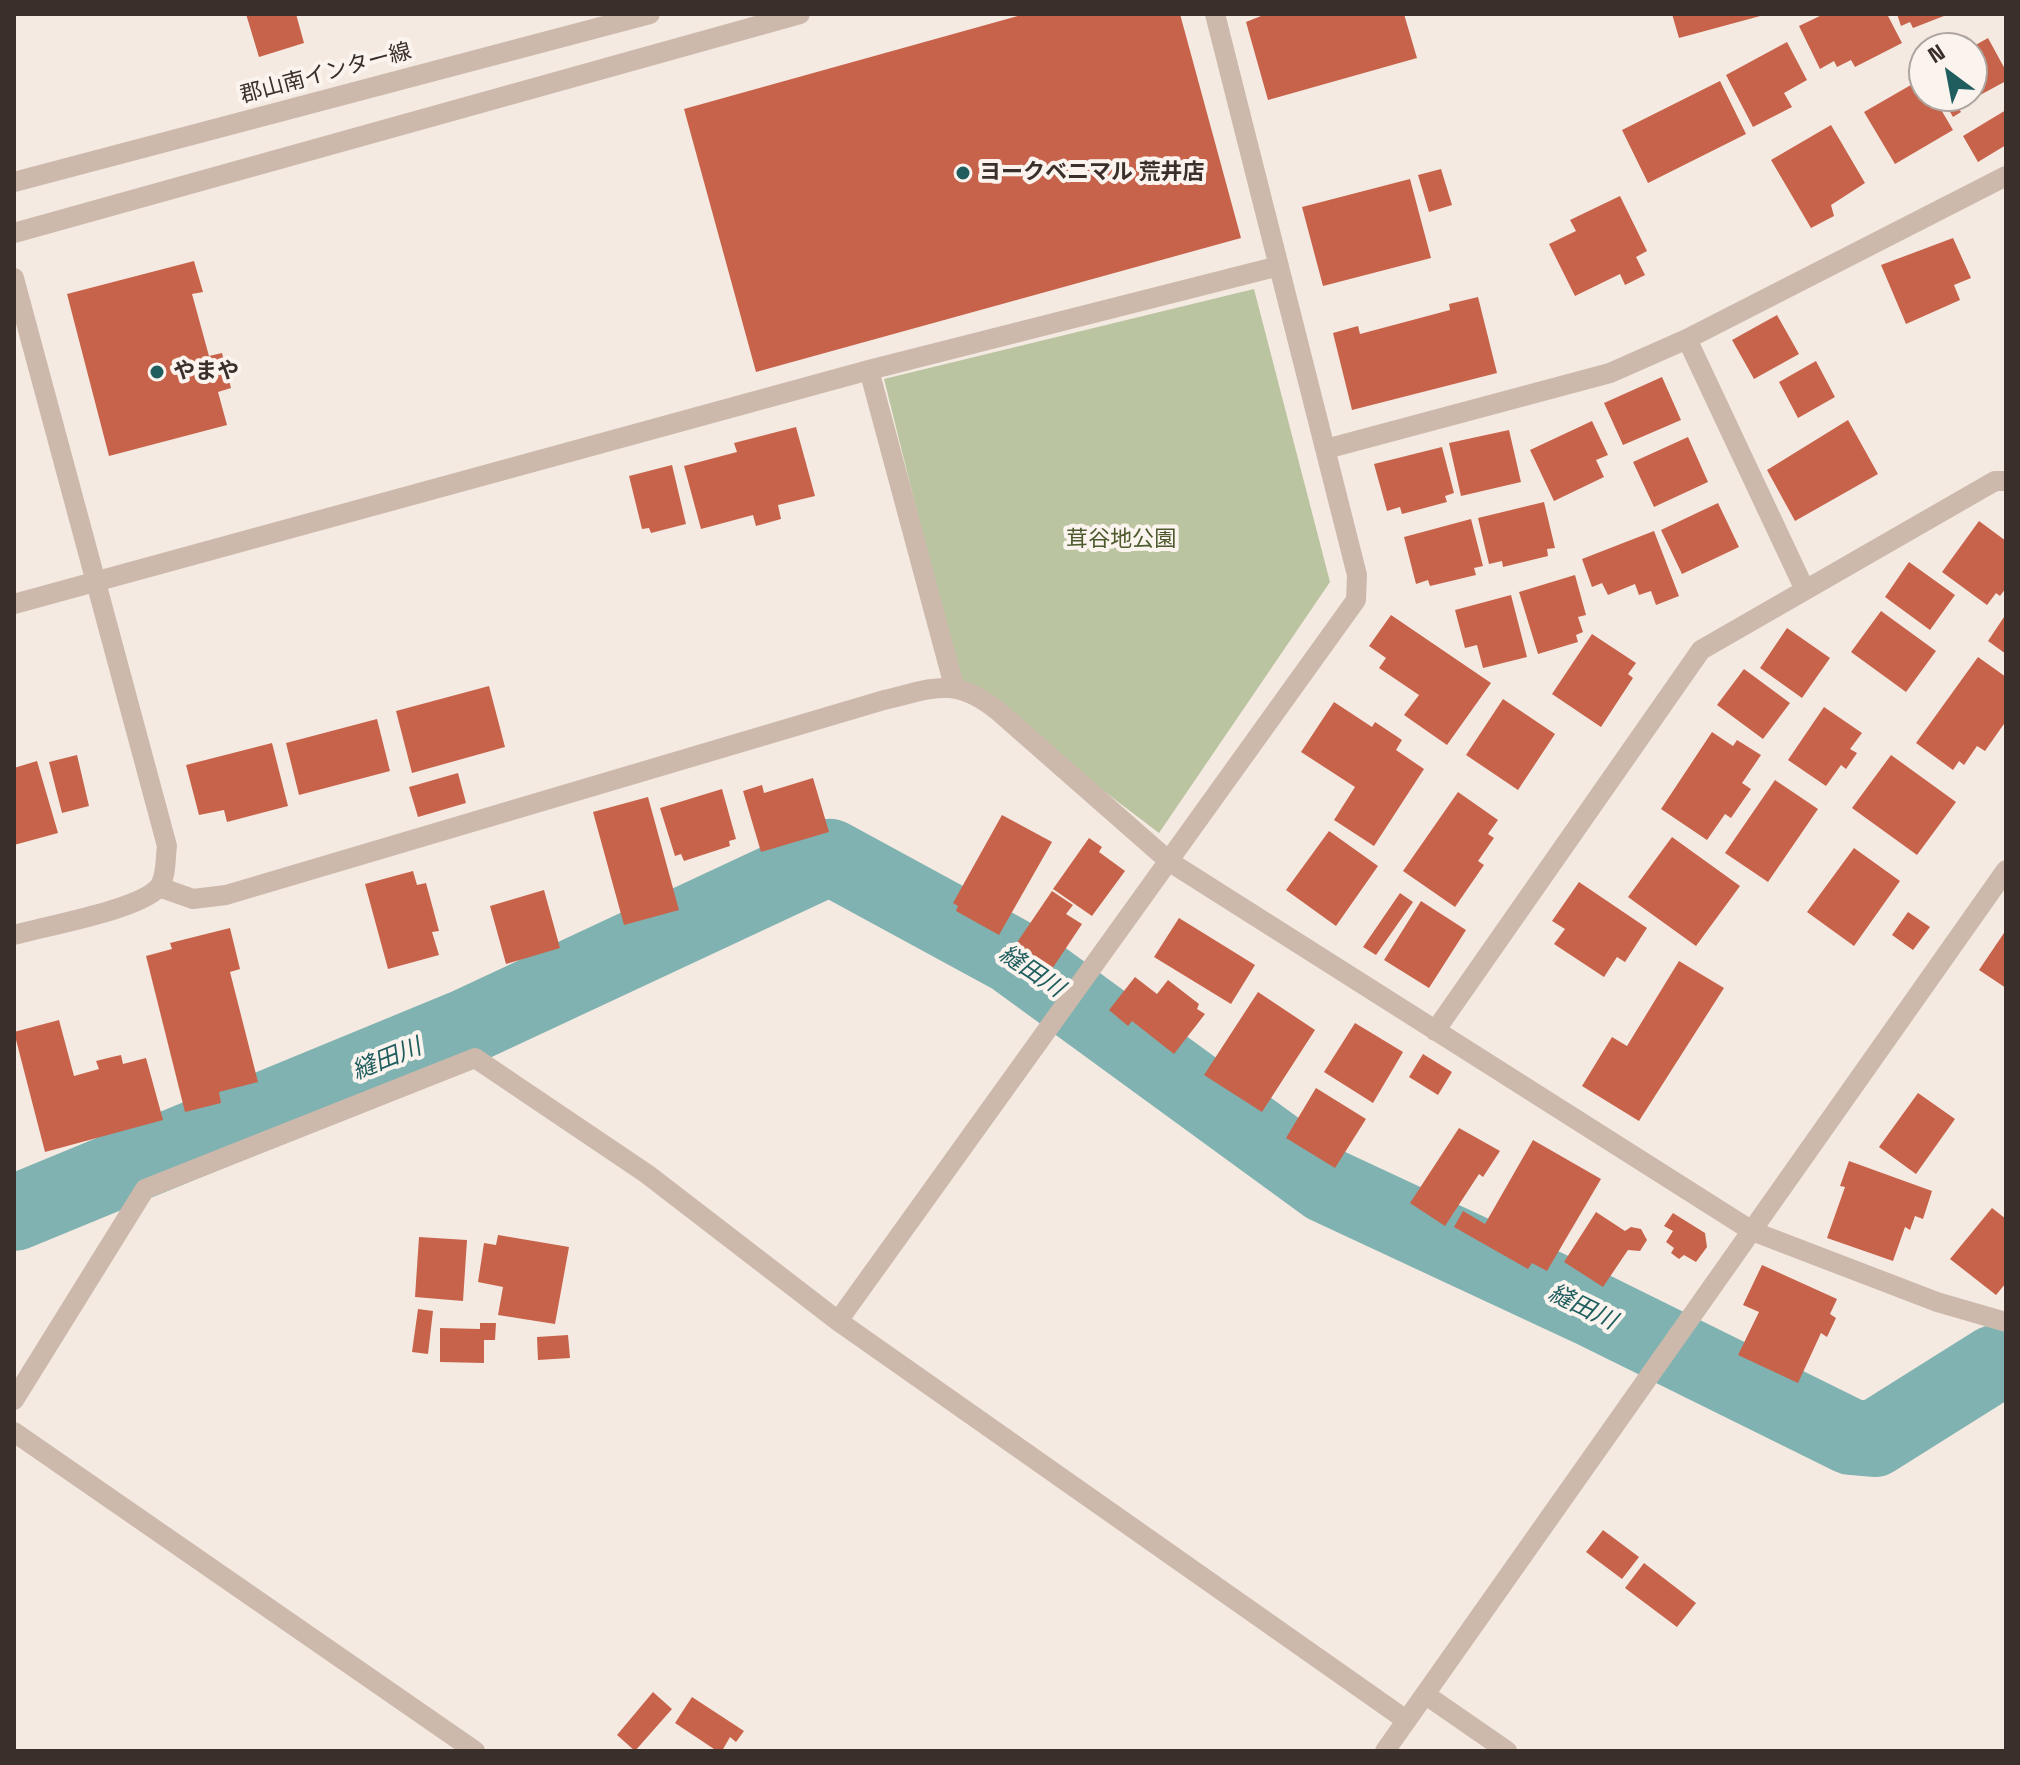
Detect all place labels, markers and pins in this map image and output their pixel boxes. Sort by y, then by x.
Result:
place label: ヨークベニマル 荒井店 [979,160,1205,186]
marker: ヨークベニマル 荒井店 [954,164,972,182]
place label: やまや [173,359,239,385]
marker: やまや [148,363,166,381]

